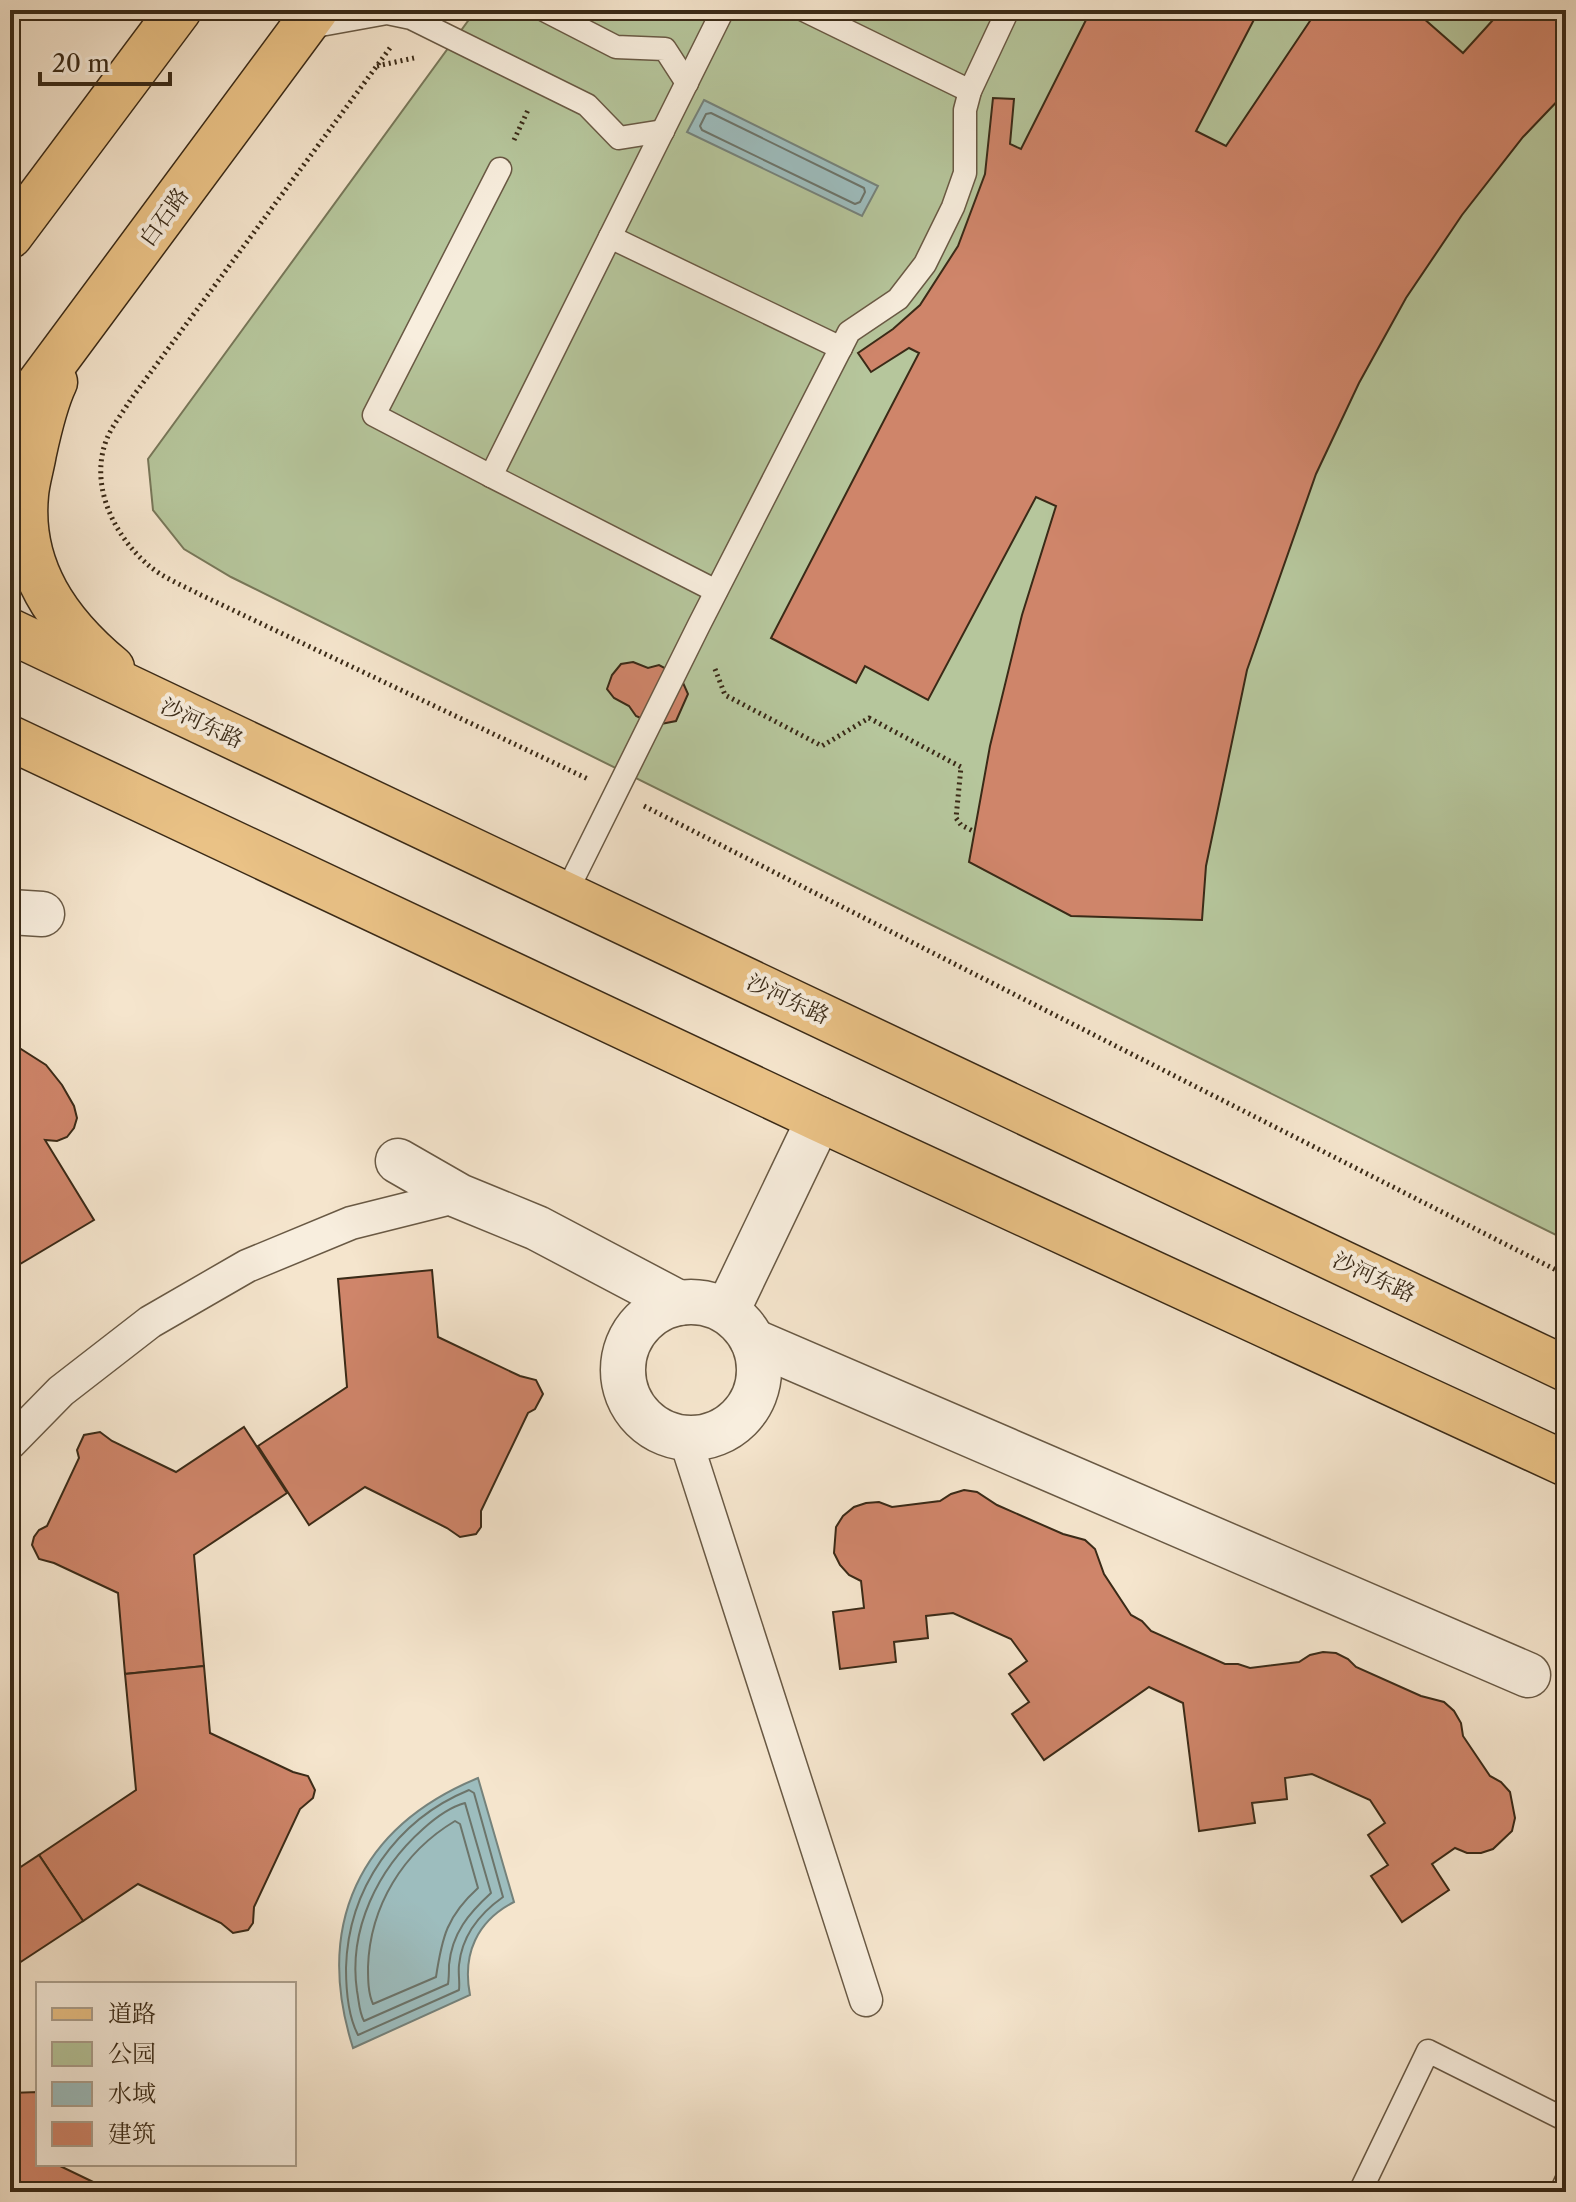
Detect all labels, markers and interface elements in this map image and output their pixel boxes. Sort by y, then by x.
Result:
scale bar [40,36,170,86]
text: 20 m [52,49,110,78]
street label: 白石路 [134,182,194,252]
street label: 沙河东路 [156,692,248,754]
street label: 沙河东路 [742,968,834,1030]
street label: 沙河东路 [1328,1246,1420,1308]
legend [36,1982,296,2166]
text: 道路 [108,1999,156,2028]
text: 公园 [108,2039,156,2068]
text: 水域 [108,2079,156,2108]
text: 建筑 [108,2119,156,2148]

